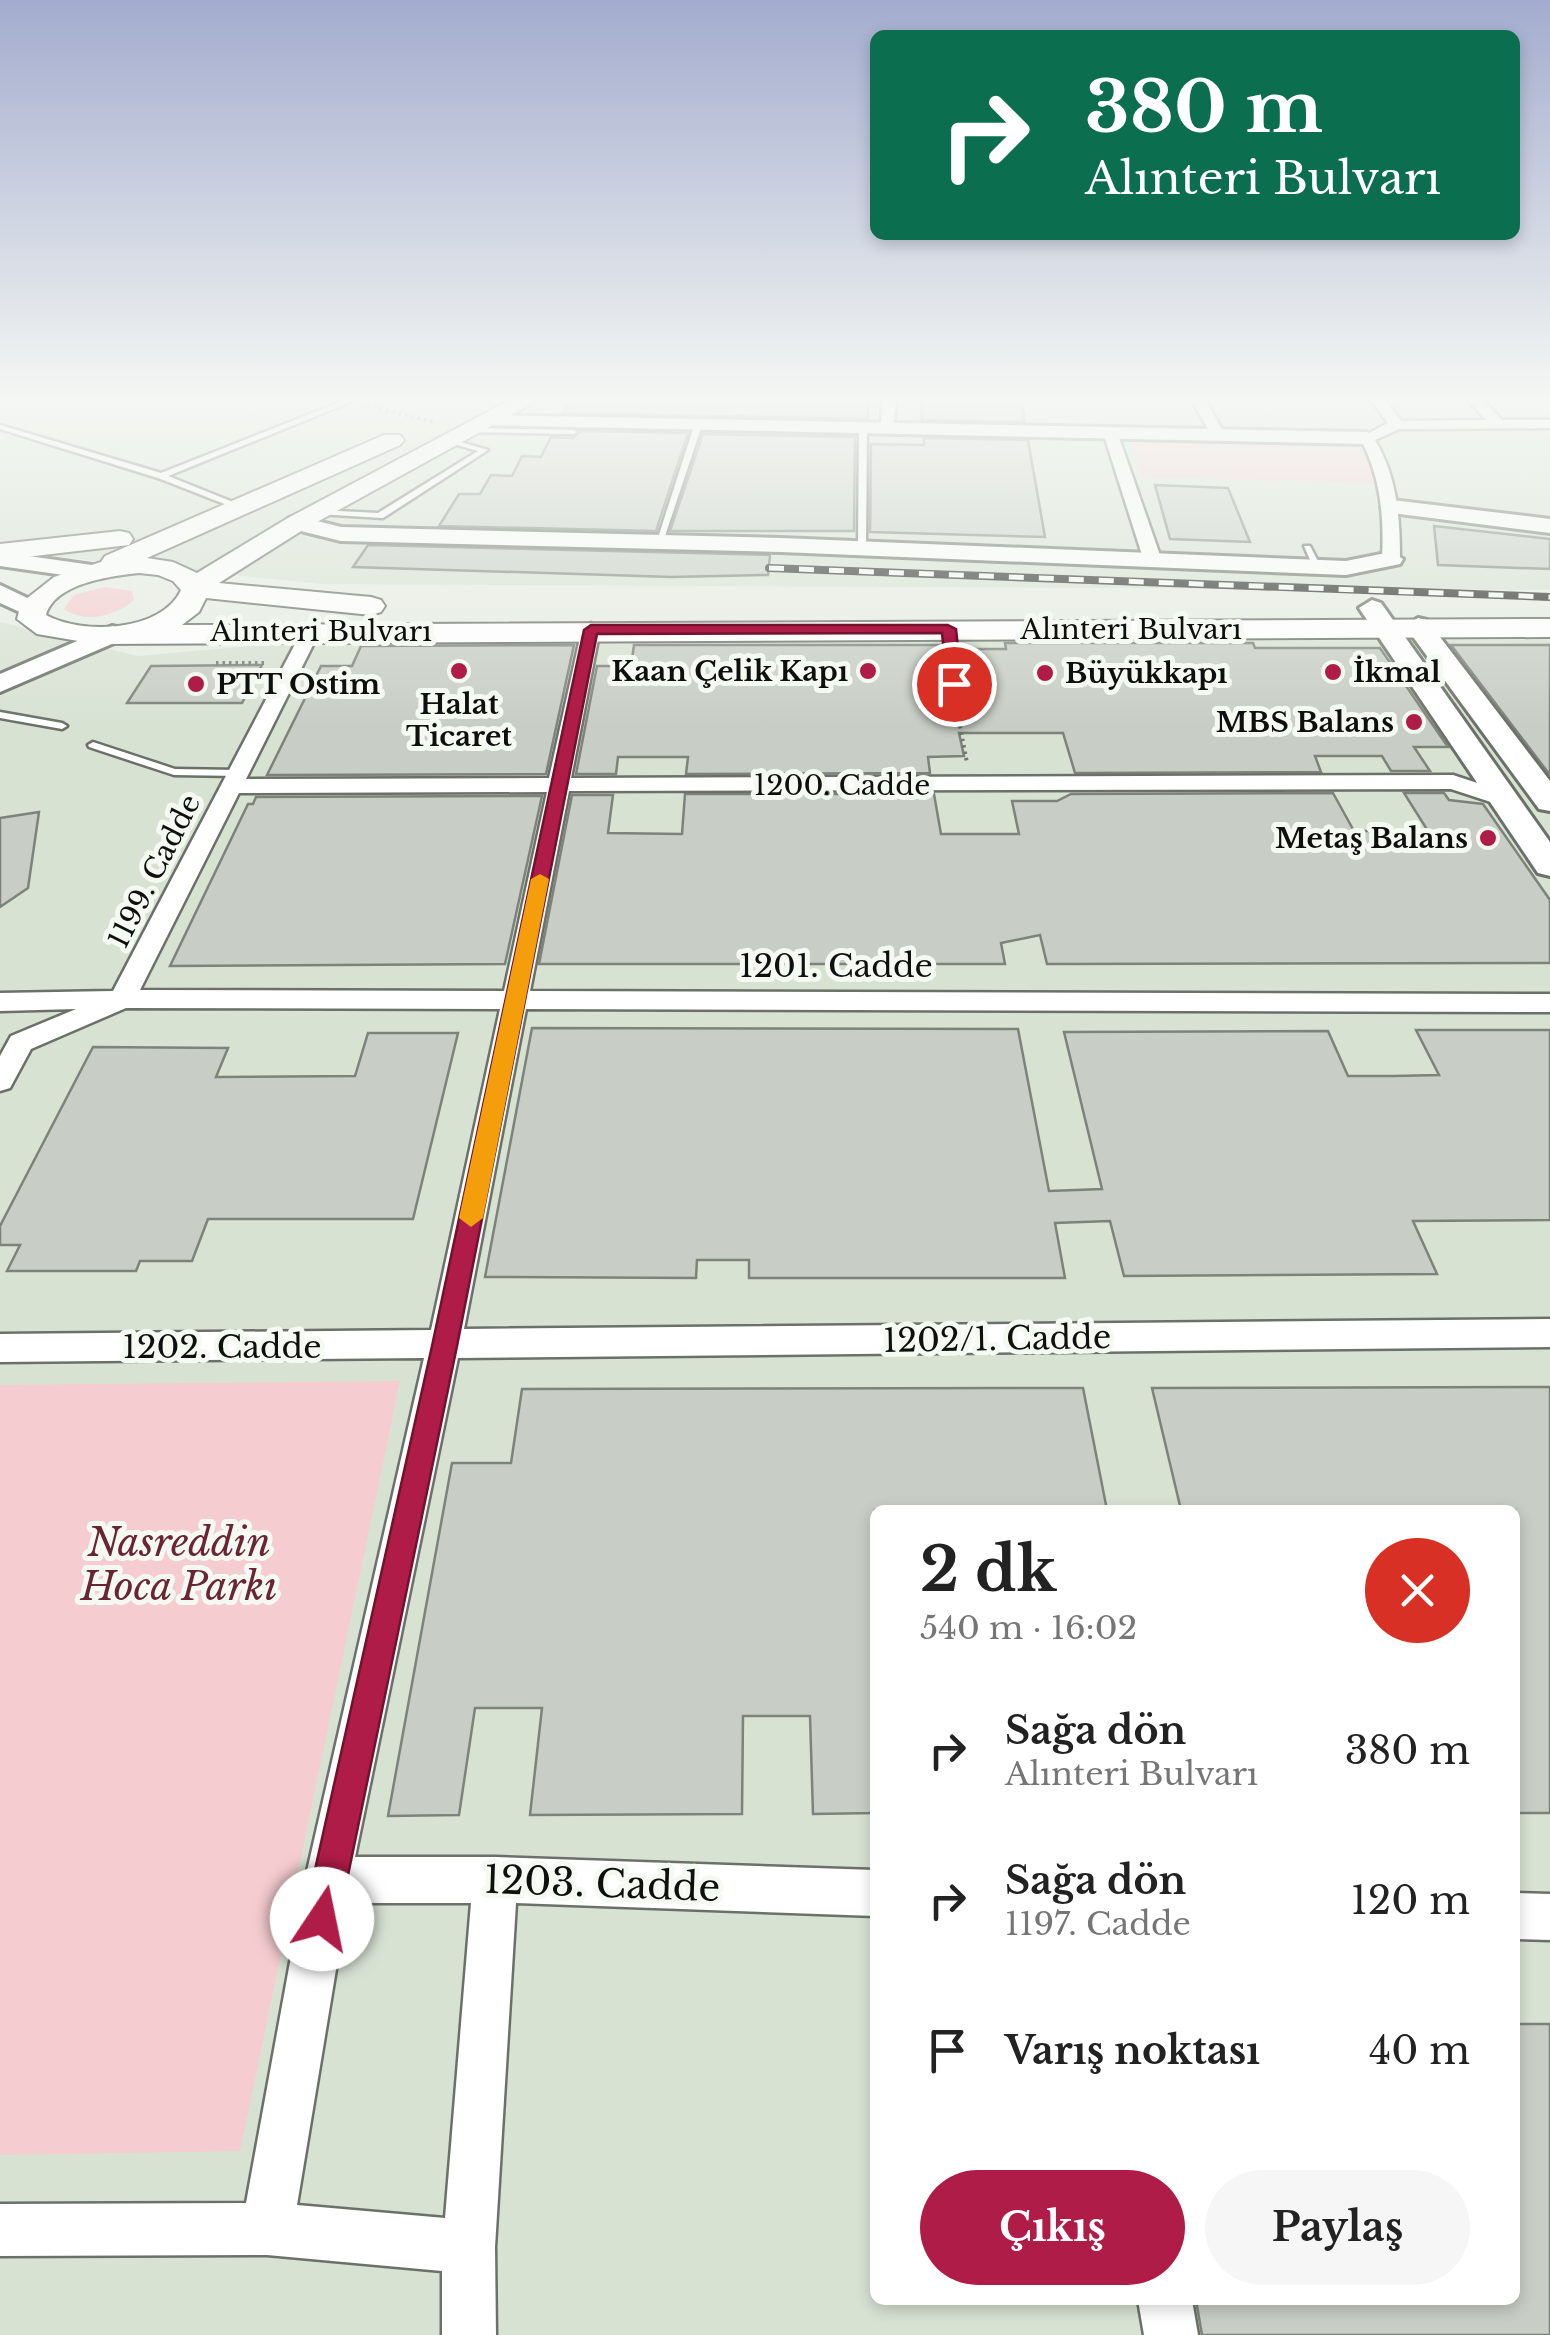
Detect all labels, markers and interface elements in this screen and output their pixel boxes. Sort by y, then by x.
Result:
text: 380 m [1085,64,1323,151]
icon: right [920,70,1050,200]
text: Alınteri Bulvarı [1085,150,1441,206]
street label: Alınteri Bulvarı [1019,612,1242,647]
street label: Alınteri Bulvarı [209,614,432,649]
pin [912,642,997,727]
place label: Kaan Çelik Kapı [611,654,848,689]
place label: İkmal [1353,655,1441,690]
place label: Büyükkapı [1065,656,1227,691]
icon: arrive [927,657,982,712]
marker: Halat Ticaret [448,660,470,682]
marker: Kaan Çelik Kapı [857,660,879,682]
marker: İkmal [1322,661,1344,683]
marker: Büyükkapı [1034,662,1056,684]
place label: PTT Ostim [216,667,380,702]
marker: PTT Ostim [185,673,207,695]
place label: Halat Ticaret [406,687,512,754]
place label: MBS Balans [1216,705,1394,740]
marker: MBS Balans [1403,711,1425,733]
street label: 1200. Cadde [754,768,930,803]
street label: 1199. Cadde [101,789,208,954]
place label: Metaş Balans [1275,821,1468,856]
marker: Metaş Balans [1477,827,1499,849]
street label: 1201. Cadde [739,946,933,986]
street label: 1202/1. Cadde [883,1317,1111,1361]
street label: 1202. Cadde [122,1327,322,1367]
park label: Nasreddin Hoca Parkı [79,1519,277,1610]
text: 2 dk [920,1533,1057,1607]
button: close [1365,1538,1470,1643]
text: 540 m · 16:02 [920,1608,1137,1648]
text: Sağa dön [1005,1707,1186,1754]
icon: right [920,1723,975,1778]
text: 380 m [1345,1727,1470,1774]
text: Alınteri Bulvarı [1005,1754,1258,1794]
street label: 1203. Cadde [483,1856,721,1911]
text: Sağa dön [1005,1857,1186,1904]
position arrow [270,1867,374,1971]
icon: right [920,1873,975,1928]
text: 120 m [1351,1877,1470,1924]
text: 1197. Cadde [1005,1904,1191,1944]
icon: arrive [920,2023,975,2078]
text: Varış noktası [1005,2027,1260,2074]
text: 40 m [1369,2027,1470,2074]
button: Çıkış [920,2170,1185,2285]
button: Paylaş [1205,2170,1470,2285]

